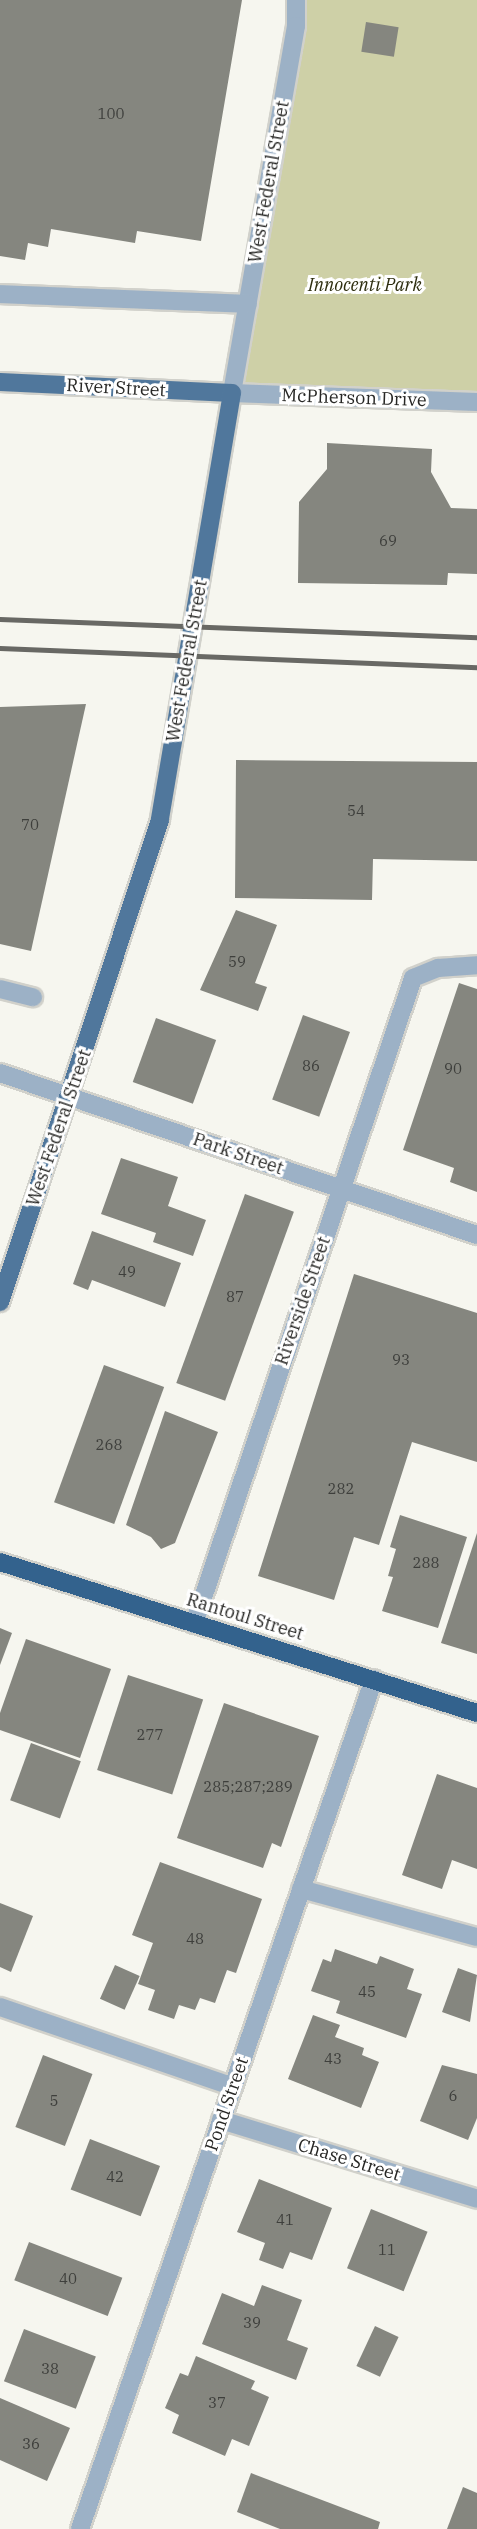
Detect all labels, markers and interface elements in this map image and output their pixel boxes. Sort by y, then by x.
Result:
street label: West Federal Street [244,99,294,265]
house number: 100 [98,105,124,123]
park label: Innocenti Park [308,274,422,296]
street label: River Street [66,375,166,401]
street label: McPherson Drive [281,385,427,411]
house number: 69 [379,532,397,550]
street label: West Federal Street [162,578,212,744]
house number: 54 [347,802,365,820]
house number: 70 [21,816,39,834]
house number: 59 [228,953,246,971]
street label: West Federal Street [22,1047,96,1209]
house number: 86 [302,1057,320,1075]
house number: 90 [444,1060,462,1078]
street label: Park Street [190,1128,286,1180]
street label: Riverside Street [271,1234,335,1368]
house number: 49 [118,1263,136,1281]
house number: 87 [226,1288,244,1306]
house number: 93 [392,1351,410,1369]
house number: 268 [96,1436,122,1454]
house number: 282 [328,1480,354,1498]
house number: 288 [413,1554,439,1572]
street label: Rantoul Street [184,1589,306,1645]
house number: 277 [137,1726,163,1744]
house number: 285;287;289 [203,1778,293,1796]
house number: 48 [186,1930,204,1948]
house number: 45 [358,1983,376,2001]
house number: 43 [324,2050,342,2068]
street label: Pond Street [201,2054,253,2154]
house number: 6 [449,2087,457,2105]
house number: 5 [50,2092,58,2110]
street label: Chase Street [295,2134,403,2186]
house number: 42 [106,2168,124,2186]
house number: 41 [276,2211,294,2229]
house number: 11 [378,2241,396,2259]
house number: 40 [59,2270,77,2288]
house number: 39 [243,2314,261,2332]
house number: 38 [41,2360,59,2378]
house number: 37 [208,2394,226,2412]
house number: 36 [22,2435,40,2453]

